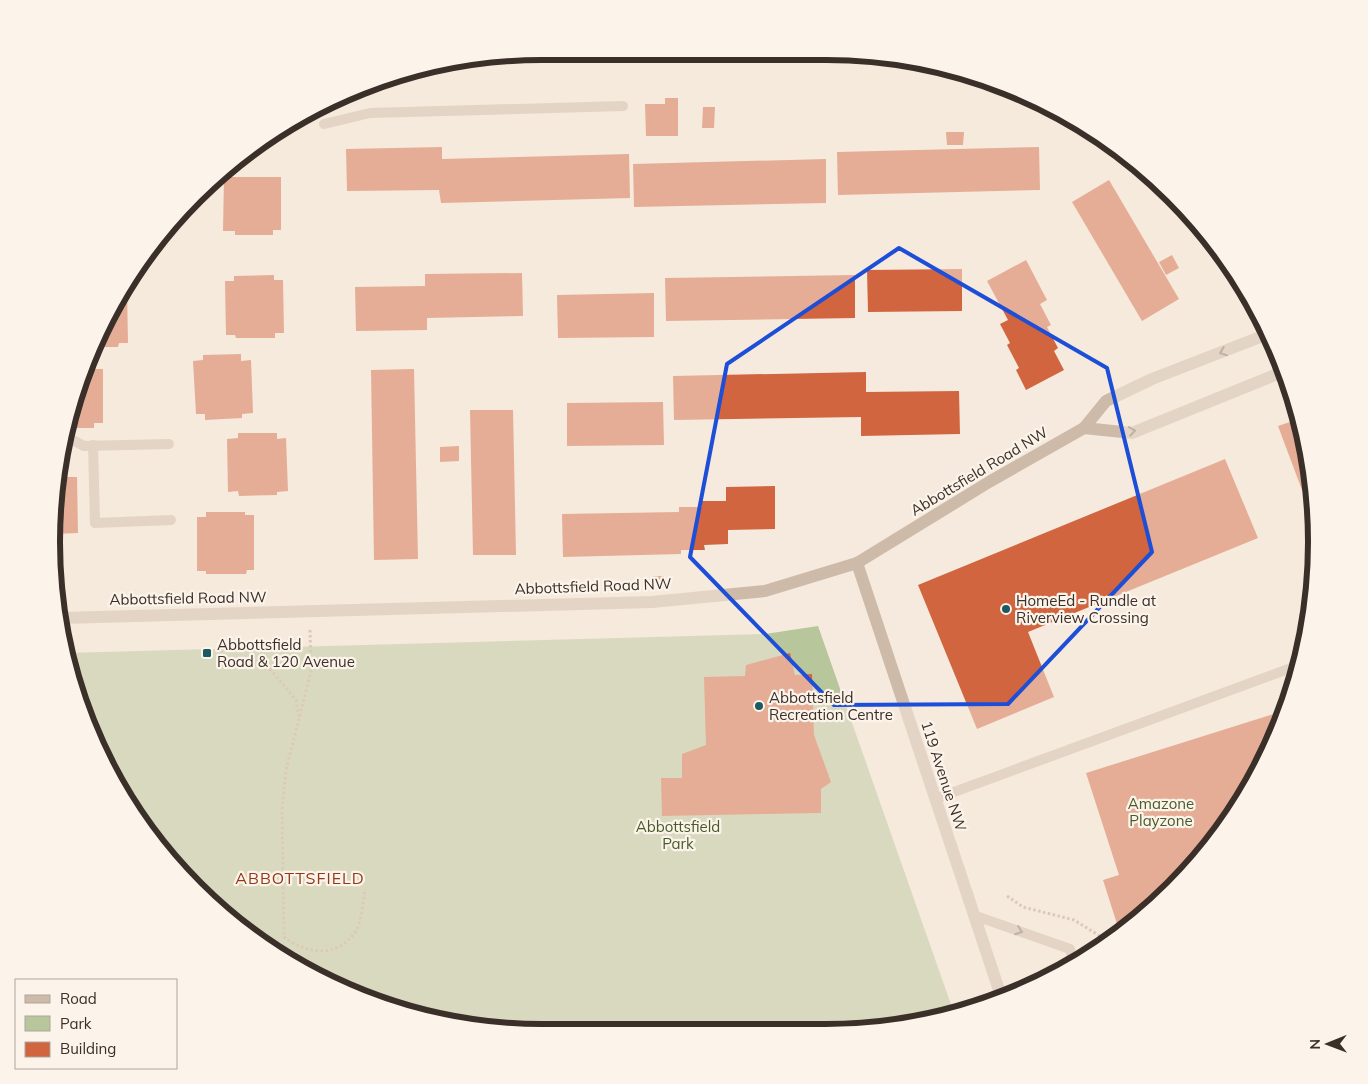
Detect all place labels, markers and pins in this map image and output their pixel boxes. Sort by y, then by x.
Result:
place label: HomeEd - Rundle at Riverview Crossing [1016,591,1156,627]
marker: HomeEd - Rundle at Riverview Crossing [1000,603,1012,615]
place label: Abbottsfield Road & 120 Avenue [217,635,355,671]
marker: Abbottsfield Road & 120 Avenue [201,647,213,659]
place label: Abbottsfield Recreation Centre [769,688,893,724]
marker: Abbottsfield Recreation Centre [753,700,765,712]

